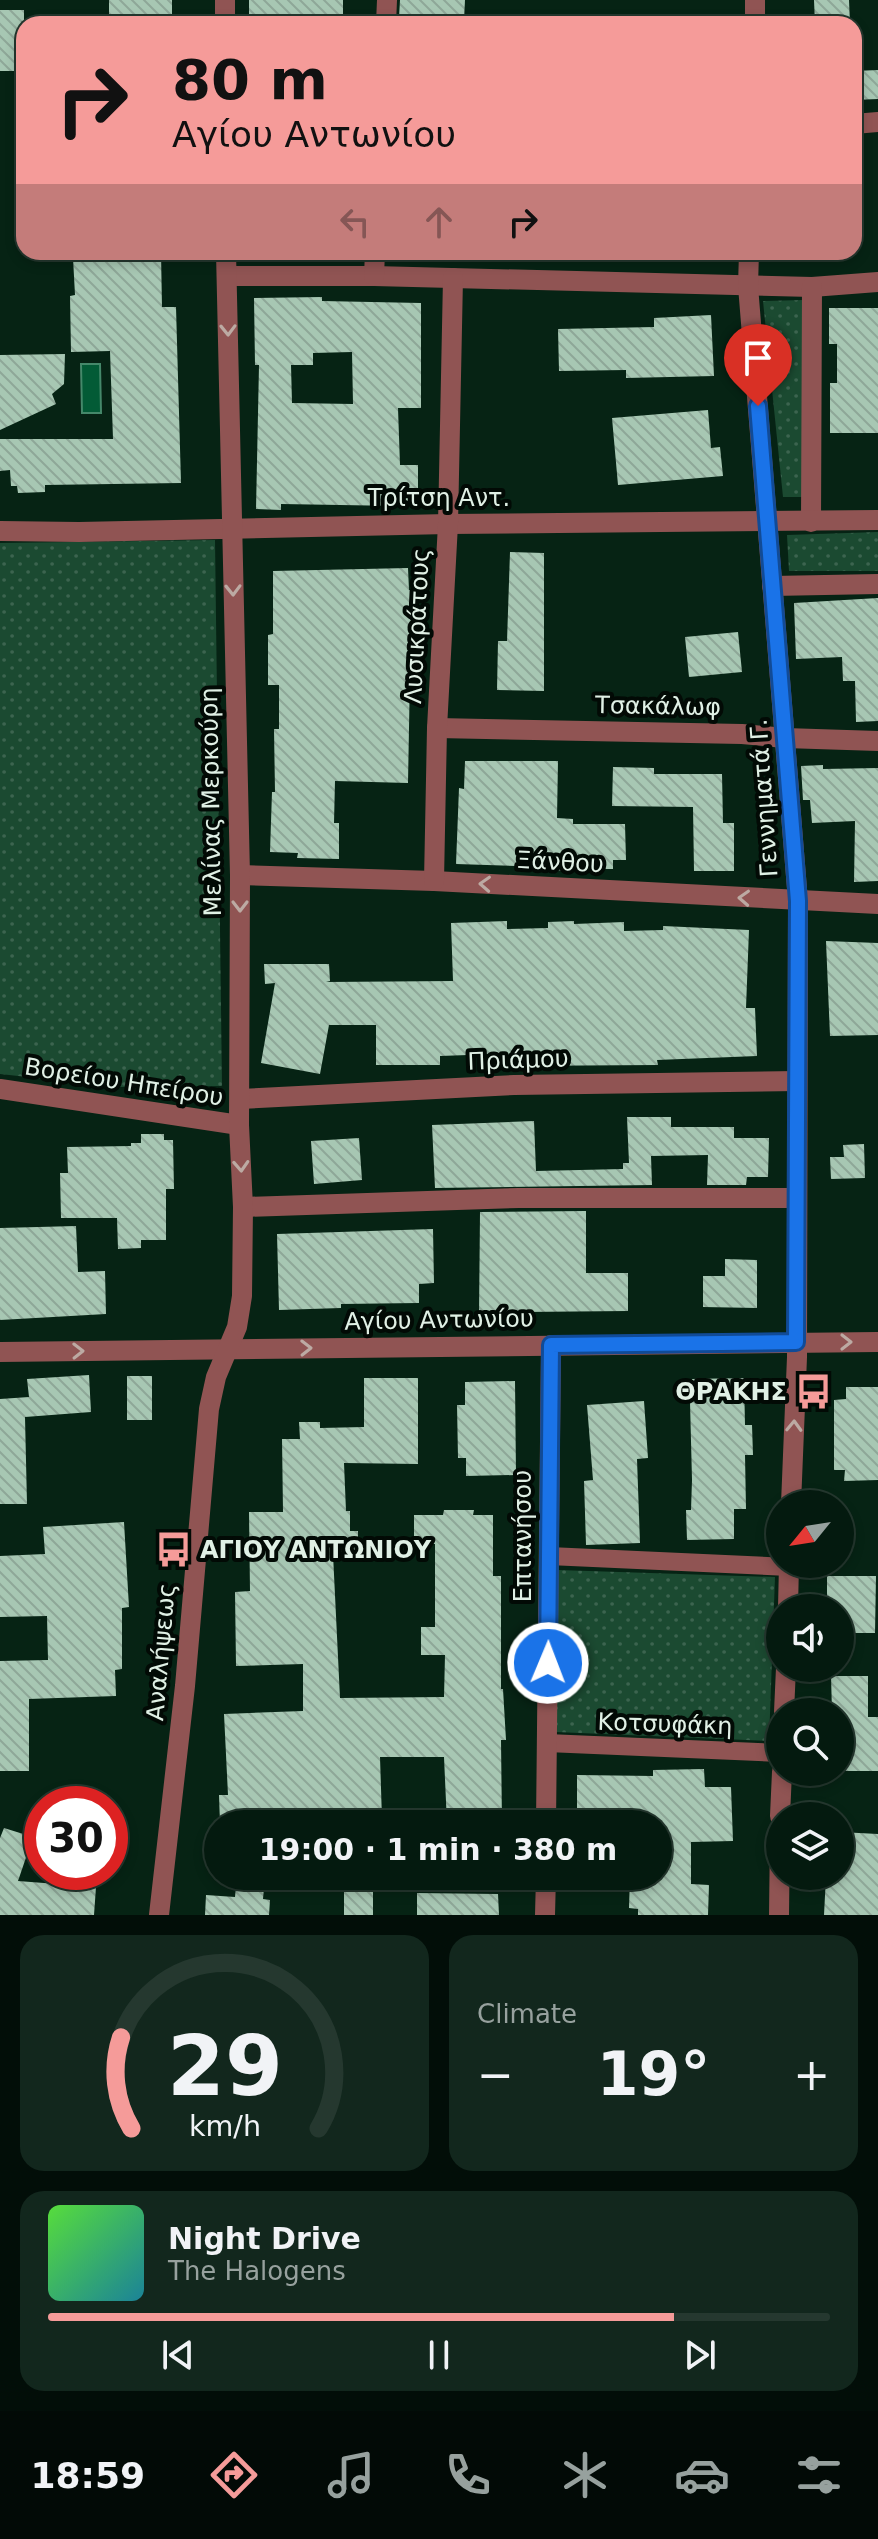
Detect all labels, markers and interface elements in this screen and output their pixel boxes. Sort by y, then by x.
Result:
text: 80 m [172,47,328,112]
icon: right [40,48,144,152]
text: Αγίου Αντωνίου [172,114,456,155]
icon: left [333,200,377,244]
icon: ahead [417,200,461,244]
icon: right [501,200,545,244]
one-way arrow [219,324,237,337]
pin [724,324,792,406]
icon: arrive [736,336,780,380]
street label: Τρίτση Αντ. [367,484,510,512]
street label: Λυσικράτους [399,547,435,705]
one-way arrow [224,584,242,597]
street label: Μελίνας Μερκούρη [195,687,227,917]
street label: Τσακάλωφ [594,691,721,721]
street label: Γεννηματά Γ. [745,718,783,878]
street label: Ξάνθου [515,846,605,878]
one-way arrow [478,876,491,893]
one-way arrow [737,890,750,907]
one-way arrow [231,900,249,913]
street label: Πριάμου [467,1044,569,1076]
street label: Βορείου Ηπείρου [23,1052,225,1112]
one-way arrow [233,1160,250,1173]
street label: Αγίου Αντωνίου [344,1304,534,1336]
one-way arrow [840,1333,853,1351]
one-way arrow [300,1339,313,1357]
one-way arrow [72,1342,85,1360]
bus stop icon: ΘΡΑΚΗΣ [794,1373,832,1411]
place label: ΘΡΑΚΗΣ [675,1378,787,1406]
one-way arrow [786,1419,803,1432]
street label: Επτανήσου [509,1470,537,1602]
north arrow [766,1490,854,1578]
map controls [766,1490,854,1890]
bus stop icon: ΑΓΙΟΥ ΑΝΤΩΝΙΟΥ [155,1531,193,1569]
place label: ΑΓΙΟΥ ΑΝΤΩΝΙΟΥ [200,1536,432,1564]
street label: Αναλήψεως [141,1582,181,1722]
button: sound [766,1594,854,1682]
position arrow [506,1621,590,1705]
button: search [766,1698,854,1786]
street label: Κοτσυφάκη [597,1708,733,1740]
speed limit sign: 30 [24,1786,128,1890]
button: layers [766,1802,854,1890]
text: 19:00 · 1 min · 380 m [259,1832,617,1867]
text: Climate [477,1999,577,2029]
text: 29 [167,2018,282,2115]
text: 19° [597,2039,710,2109]
text: − [477,2049,514,2100]
text: + [793,2049,830,2100]
text: km/h [188,2109,261,2143]
text: Night Drive [168,2221,361,2256]
text: The Halogens [168,2256,346,2286]
icon: previous [156,2333,200,2377]
icon: pause [417,2333,461,2377]
icon: next [678,2333,722,2377]
icon: directions [206,2447,262,2503]
icon: music [323,2447,379,2503]
icon: phone [440,2447,496,2503]
icon: climate [557,2447,613,2503]
icon: car [674,2447,730,2503]
icon: filters [791,2447,847,2503]
text: 18:59 [31,2455,145,2496]

